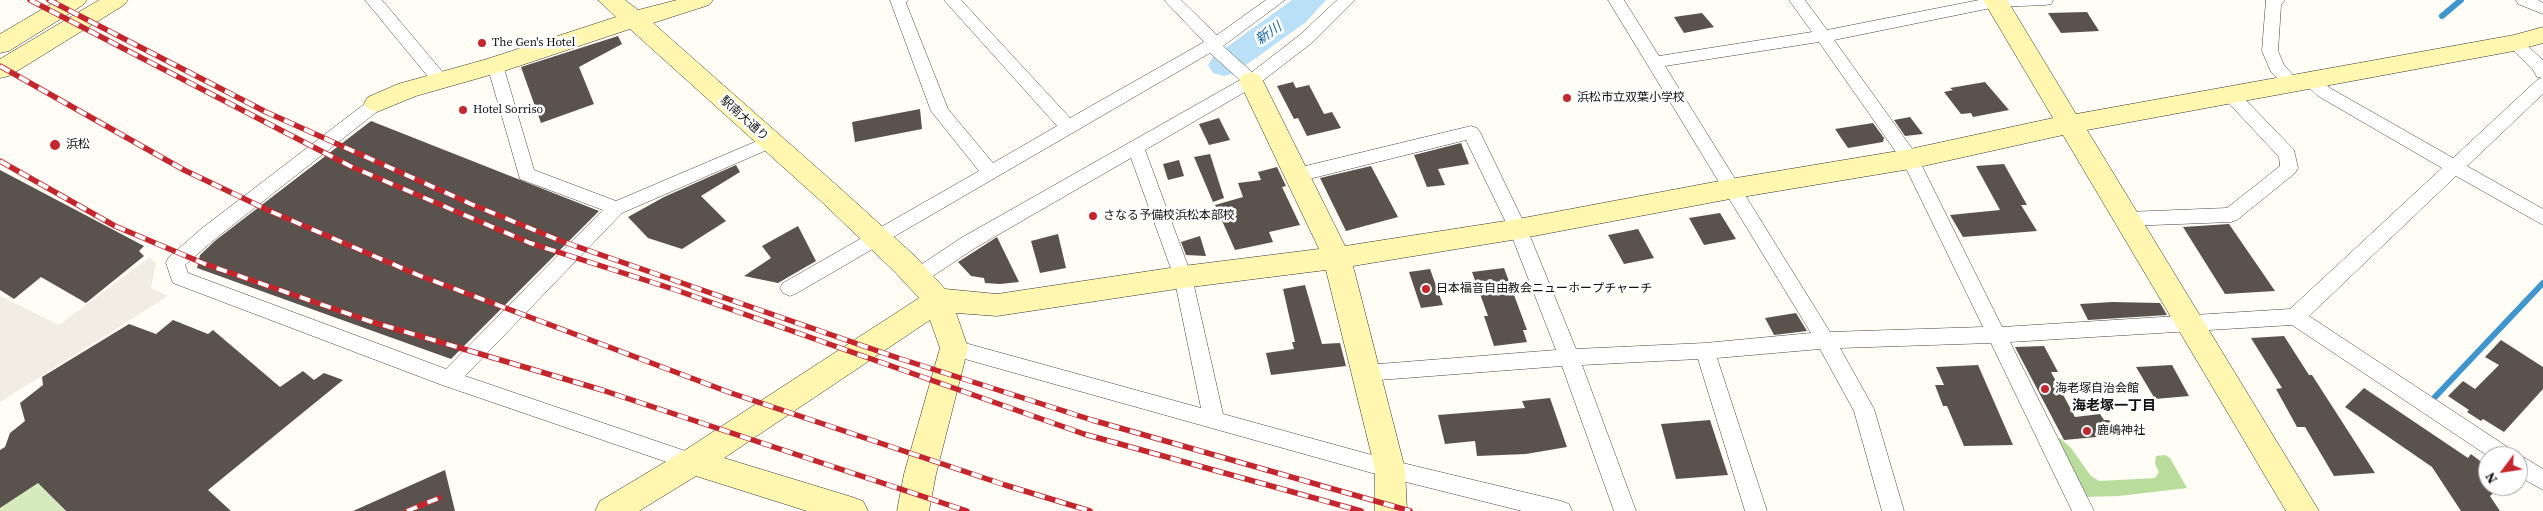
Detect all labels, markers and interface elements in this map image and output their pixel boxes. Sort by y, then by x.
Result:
water label: 新川 [1253,19,1285,49]
place label: The Gen's Hotel [492,36,575,50]
marker: The Gen's Hotel [476,37,488,49]
place label: 浜松市立双葉小学校 [1577,91,1685,105]
marker: 浜松市立双葉小学校 [1561,92,1573,104]
street label: 駅南大通り [717,94,771,144]
place label: Hotel Sorriso [473,103,543,117]
marker: Hotel Sorriso [457,104,469,116]
marker: 浜松 [48,138,62,152]
place label: 浜松 [66,138,90,152]
place label: さなる予備校浜松本部校 [1103,209,1235,223]
marker: さなる予備校浜松本部校 [1087,210,1099,222]
place label: 日本福音自由教会ニューホープチャーチ [1436,282,1652,296]
marker: 日本福音自由教会ニューホープチャーチ [1420,283,1432,295]
place label: 海老塚自治会館 [2055,382,2139,396]
marker: 海老塚自治会館 [2039,383,2051,395]
district label: 海老塚一丁目 [2072,398,2156,414]
place label: 鹿嶋神社 [2097,424,2145,438]
marker: 鹿嶋神社 [2081,425,2093,437]
north arrow [2478,446,2528,496]
text: N [2480,469,2502,488]

